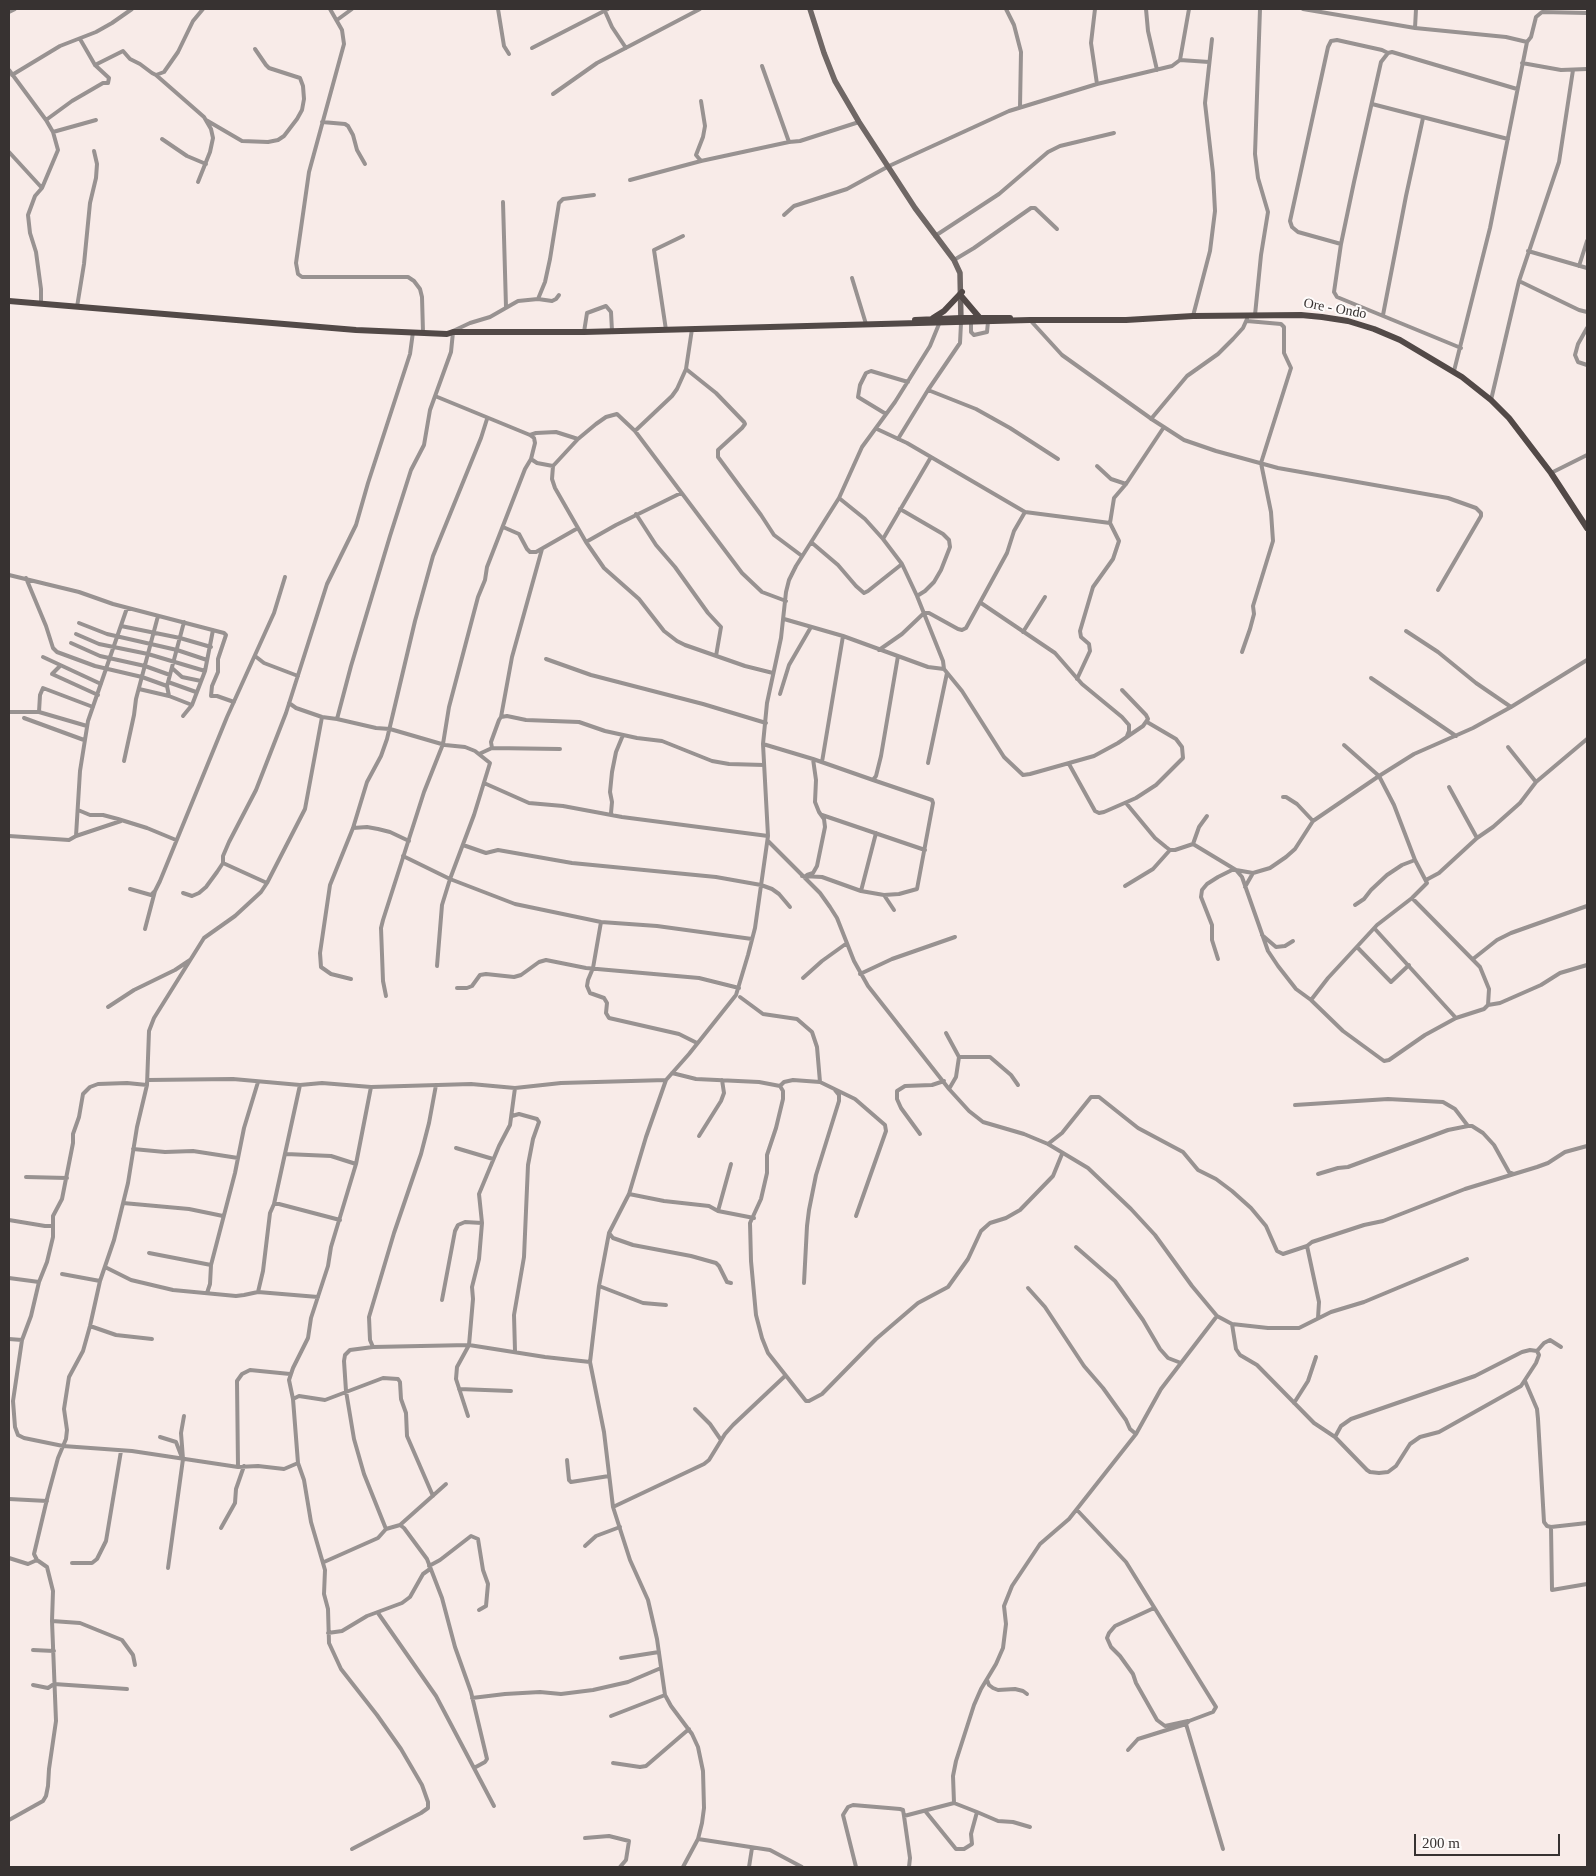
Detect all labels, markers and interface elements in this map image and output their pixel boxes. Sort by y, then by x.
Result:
street label: Ore - Ondo [1302,295,1368,323]
scale bar [1416,1824,1562,1856]
text: 200 m [1422,1835,1460,1851]

